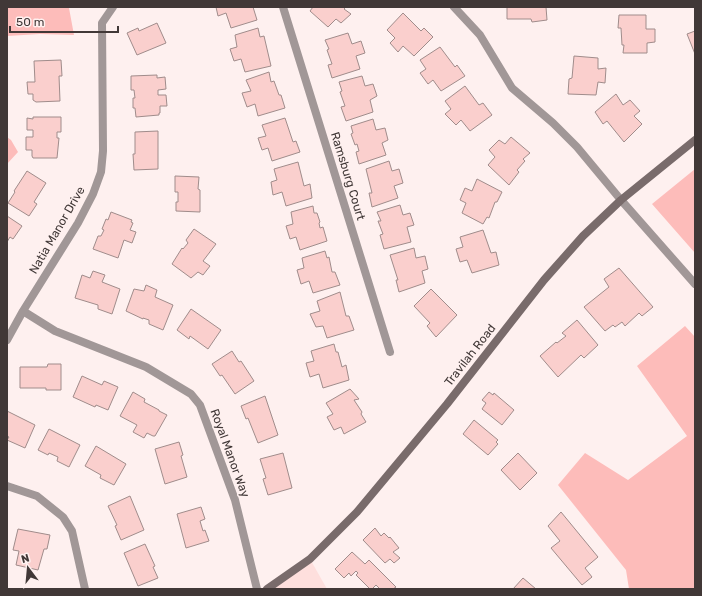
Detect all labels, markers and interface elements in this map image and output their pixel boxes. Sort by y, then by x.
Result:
scale bar [10,8,118,34]
text: 50 m [16,15,44,29]
street label: Ramsburg Court [328,130,368,222]
street label: Natia Manor Drive [26,184,88,276]
street label: Travilah Road [441,321,499,389]
street label: Royal Manor Way [207,407,253,499]
north arrow [8,548,48,588]
text: N [20,552,31,566]

